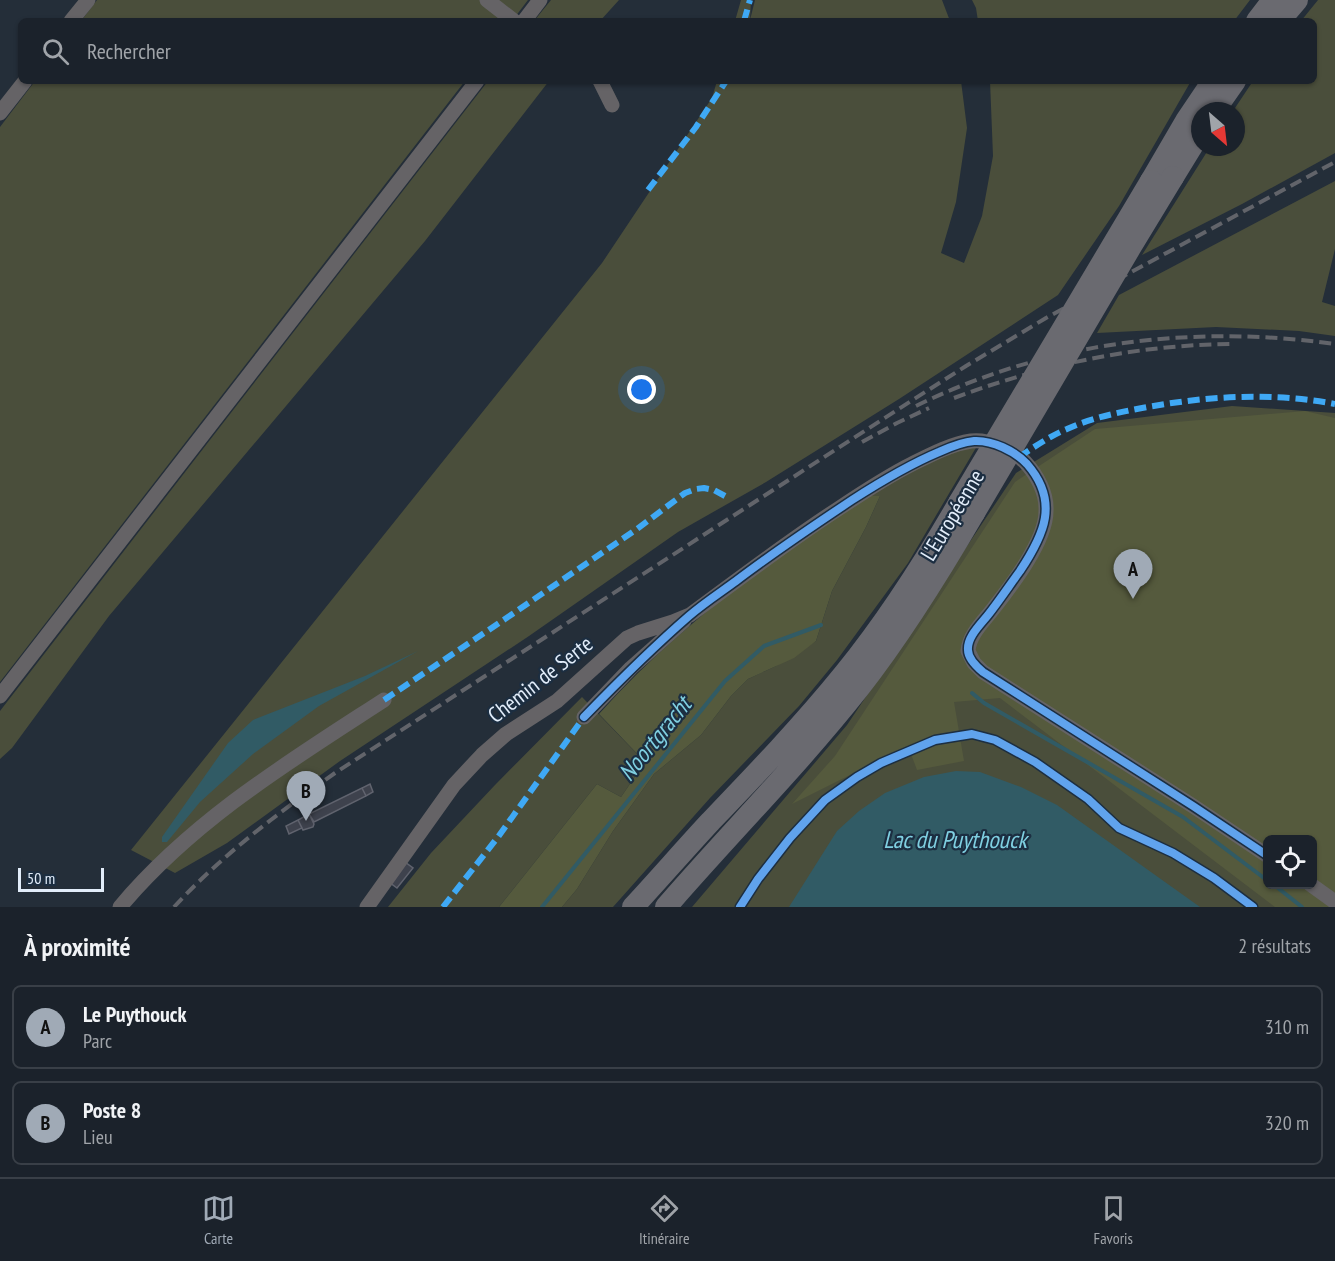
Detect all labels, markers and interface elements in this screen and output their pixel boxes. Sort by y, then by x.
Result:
search box [18,18,1317,84]
icon: search [39,35,72,68]
text: Rechercher [87,37,171,65]
north arrow [1191,102,1245,156]
your location [627,375,656,404]
street label: L'Européenne [914,464,990,566]
pin: A [1114,550,1152,599]
street label: Chemin de Serte [482,629,598,729]
water label: Noortgracht [611,688,699,787]
pin: B [286,772,326,821]
water label: Lac du Puythouck [883,824,1030,855]
map controls [1263,835,1317,889]
button: locate [1263,835,1317,889]
scale bar [18,865,104,892]
text: 50 m [27,868,55,888]
text: À proximité [24,930,131,963]
text: 2 résultats [1238,933,1311,959]
text: Le Puythouck [83,1000,187,1028]
text: A [40,1014,51,1040]
text: 310 m [1265,1014,1309,1040]
text: Parc [83,1028,112,1054]
text: Poste 8 [83,1096,141,1124]
text: B [41,1110,50,1136]
text: 320 m [1265,1110,1309,1136]
text: Lieu [83,1124,113,1150]
tab: Carte [202,1192,235,1248]
tab: Itinéraire [639,1192,690,1248]
tab: Favoris [1094,1192,1133,1248]

